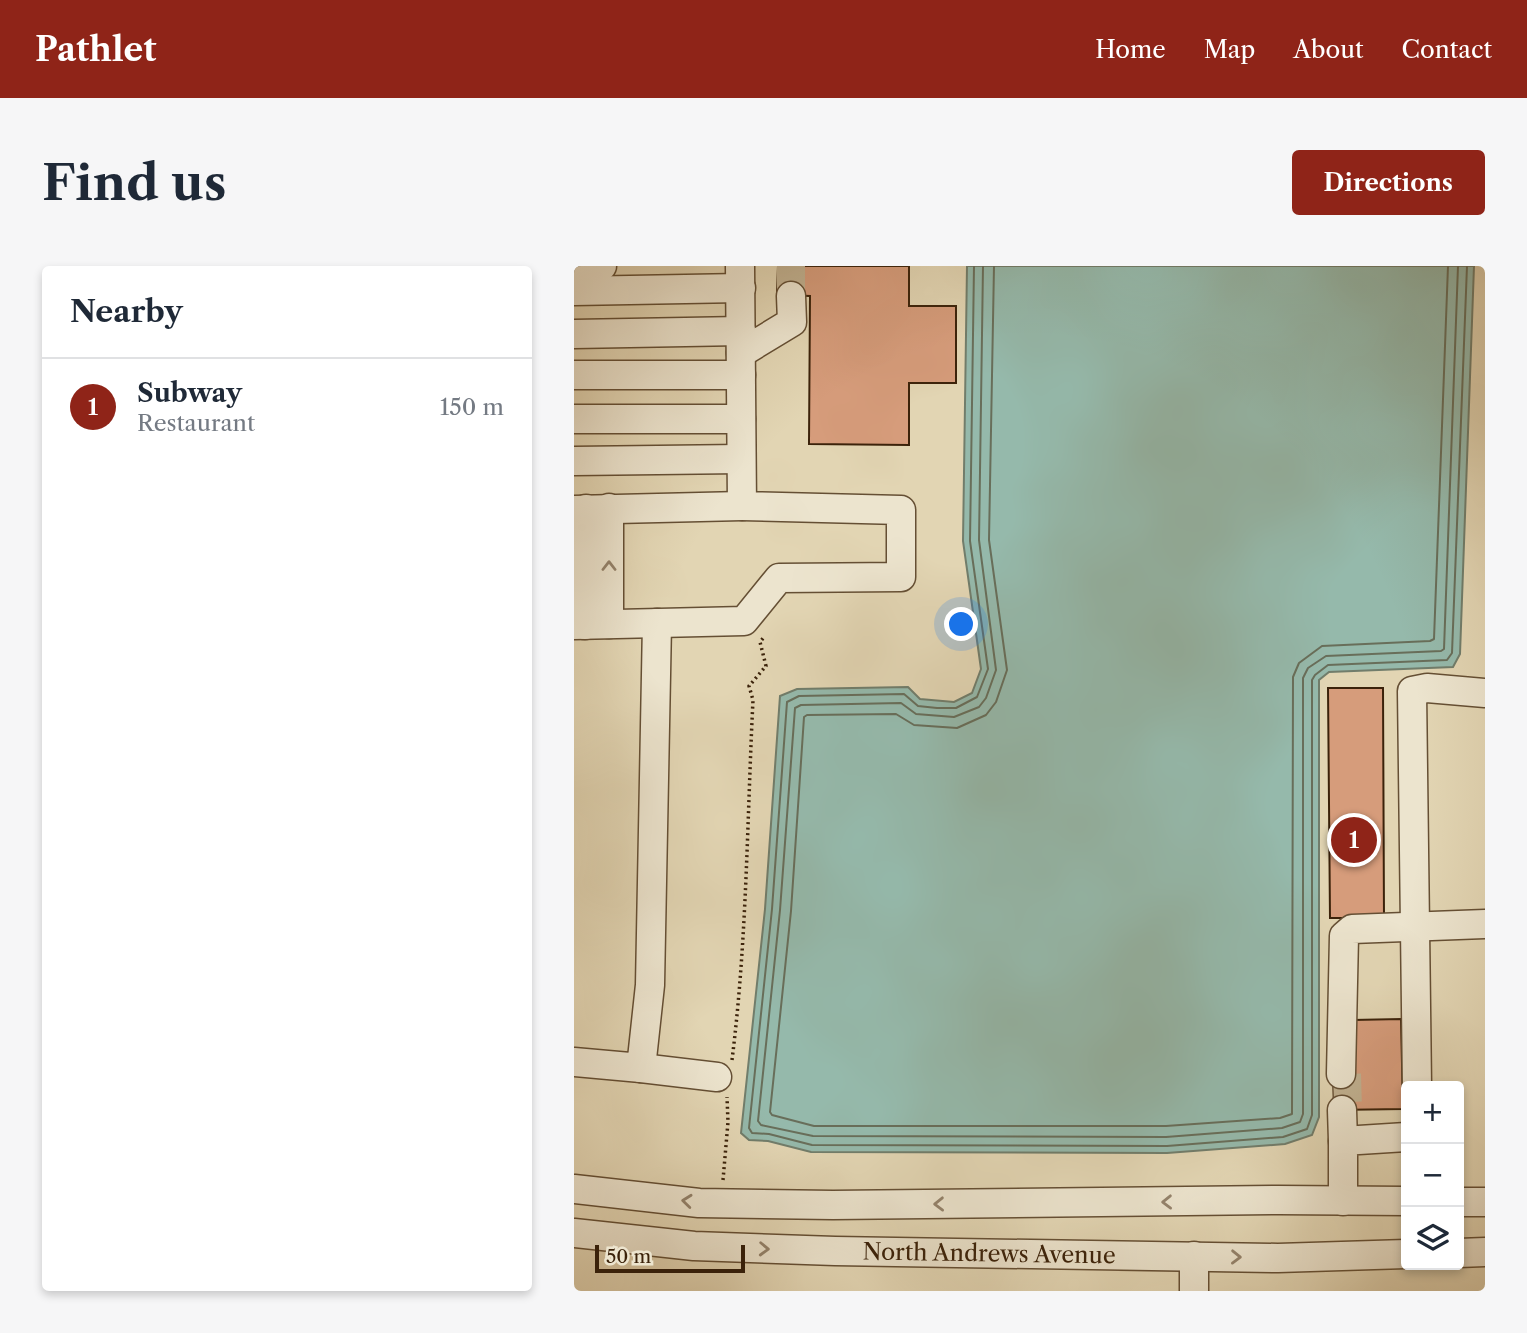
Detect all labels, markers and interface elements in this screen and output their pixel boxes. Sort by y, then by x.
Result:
text: Pathlet [35,29,157,70]
text: Home [1095,35,1166,64]
text: Map [1204,35,1255,64]
text: About [1293,35,1364,64]
text: Contact [1402,35,1492,64]
button: Directions [1292,150,1485,215]
text: Find us [42,152,226,213]
text: Nearby [70,293,183,330]
text: Subway [137,377,242,409]
text: 1 [88,393,98,421]
text: 150 m [440,393,504,421]
text: Restaurant [137,409,255,437]
one-way arrow [601,560,617,571]
your location [944,607,978,641]
pin: 1 [1331,814,1377,866]
map controls [1401,1081,1464,1270]
button: + [1401,1081,1464,1144]
button: − [1401,1144,1464,1207]
one-way arrow [681,1194,693,1209]
one-way arrow [1161,1194,1172,1209]
one-way arrow [933,1196,944,1212]
button: layers [1401,1207,1464,1270]
street label: North Andrews Avenue [862,1237,1116,1269]
one-way arrow [759,1241,770,1256]
scale bar [595,1242,746,1274]
text: 50 m [606,1245,651,1268]
one-way arrow [1232,1249,1242,1265]

